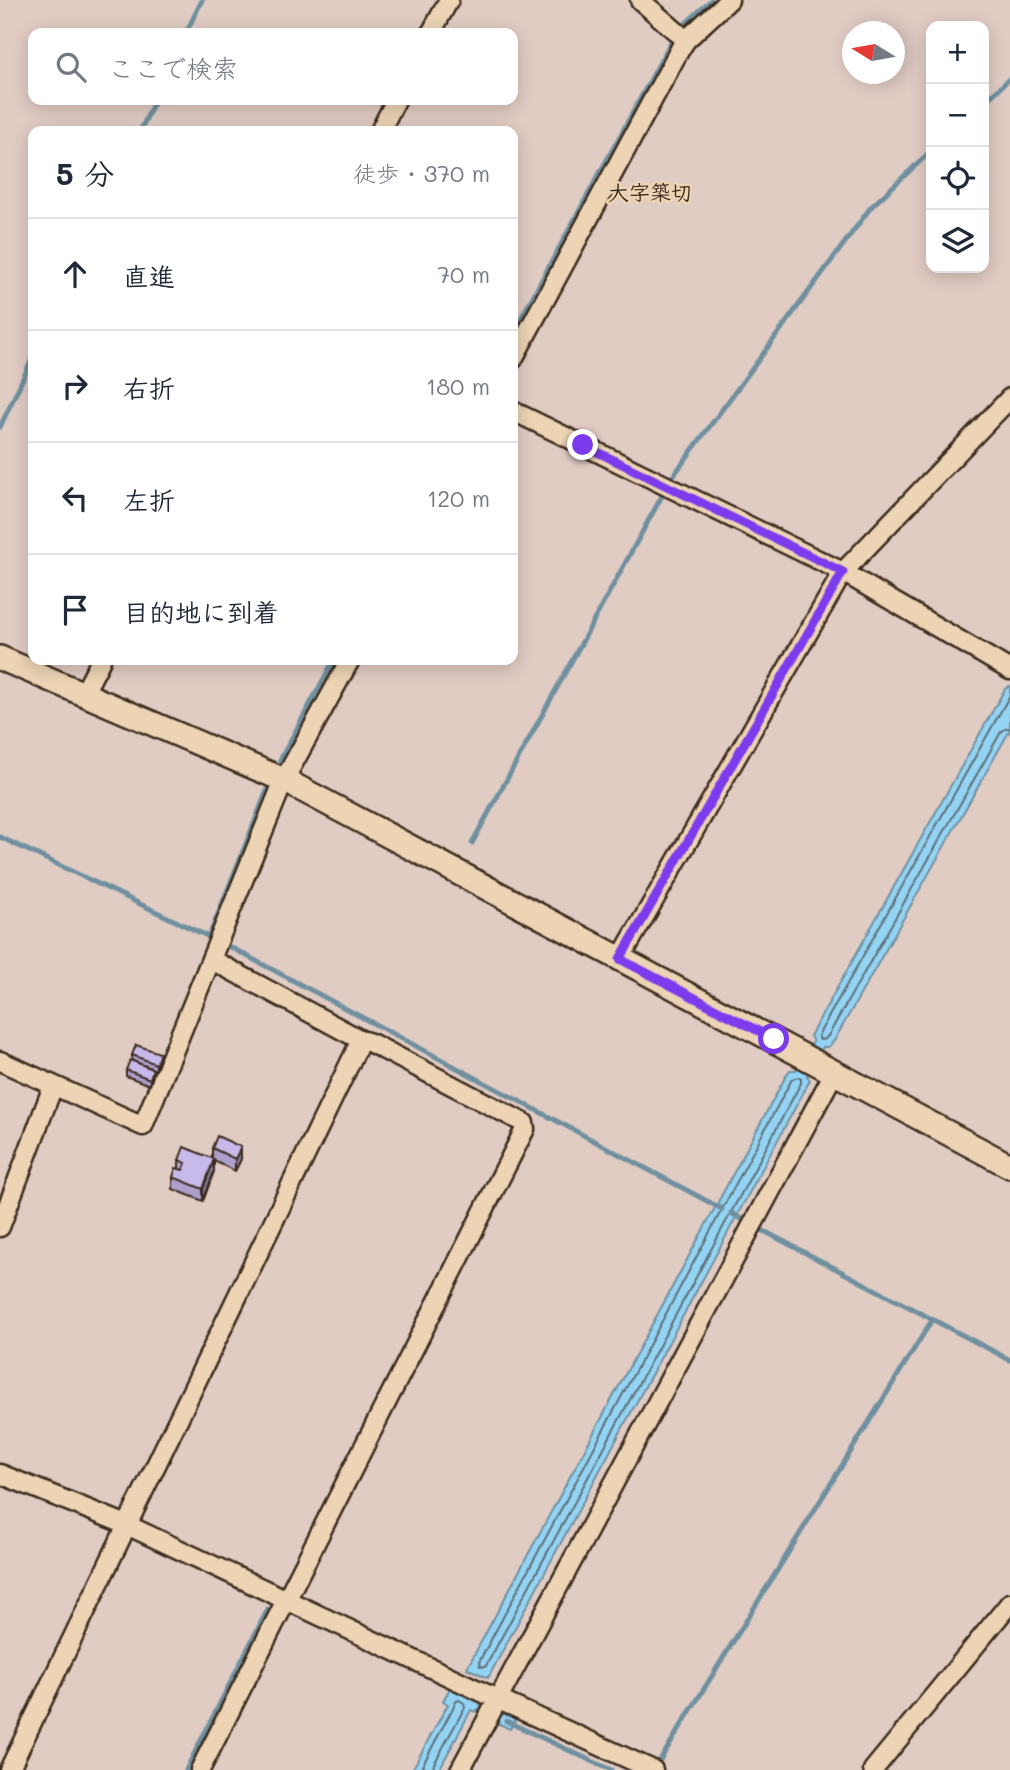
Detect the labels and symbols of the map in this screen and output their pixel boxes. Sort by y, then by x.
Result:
north arrow [842,21,905,84]
district label: 大字築切 [608,178,692,205]
route end [567,429,598,460]
route start [758,1023,789,1054]

